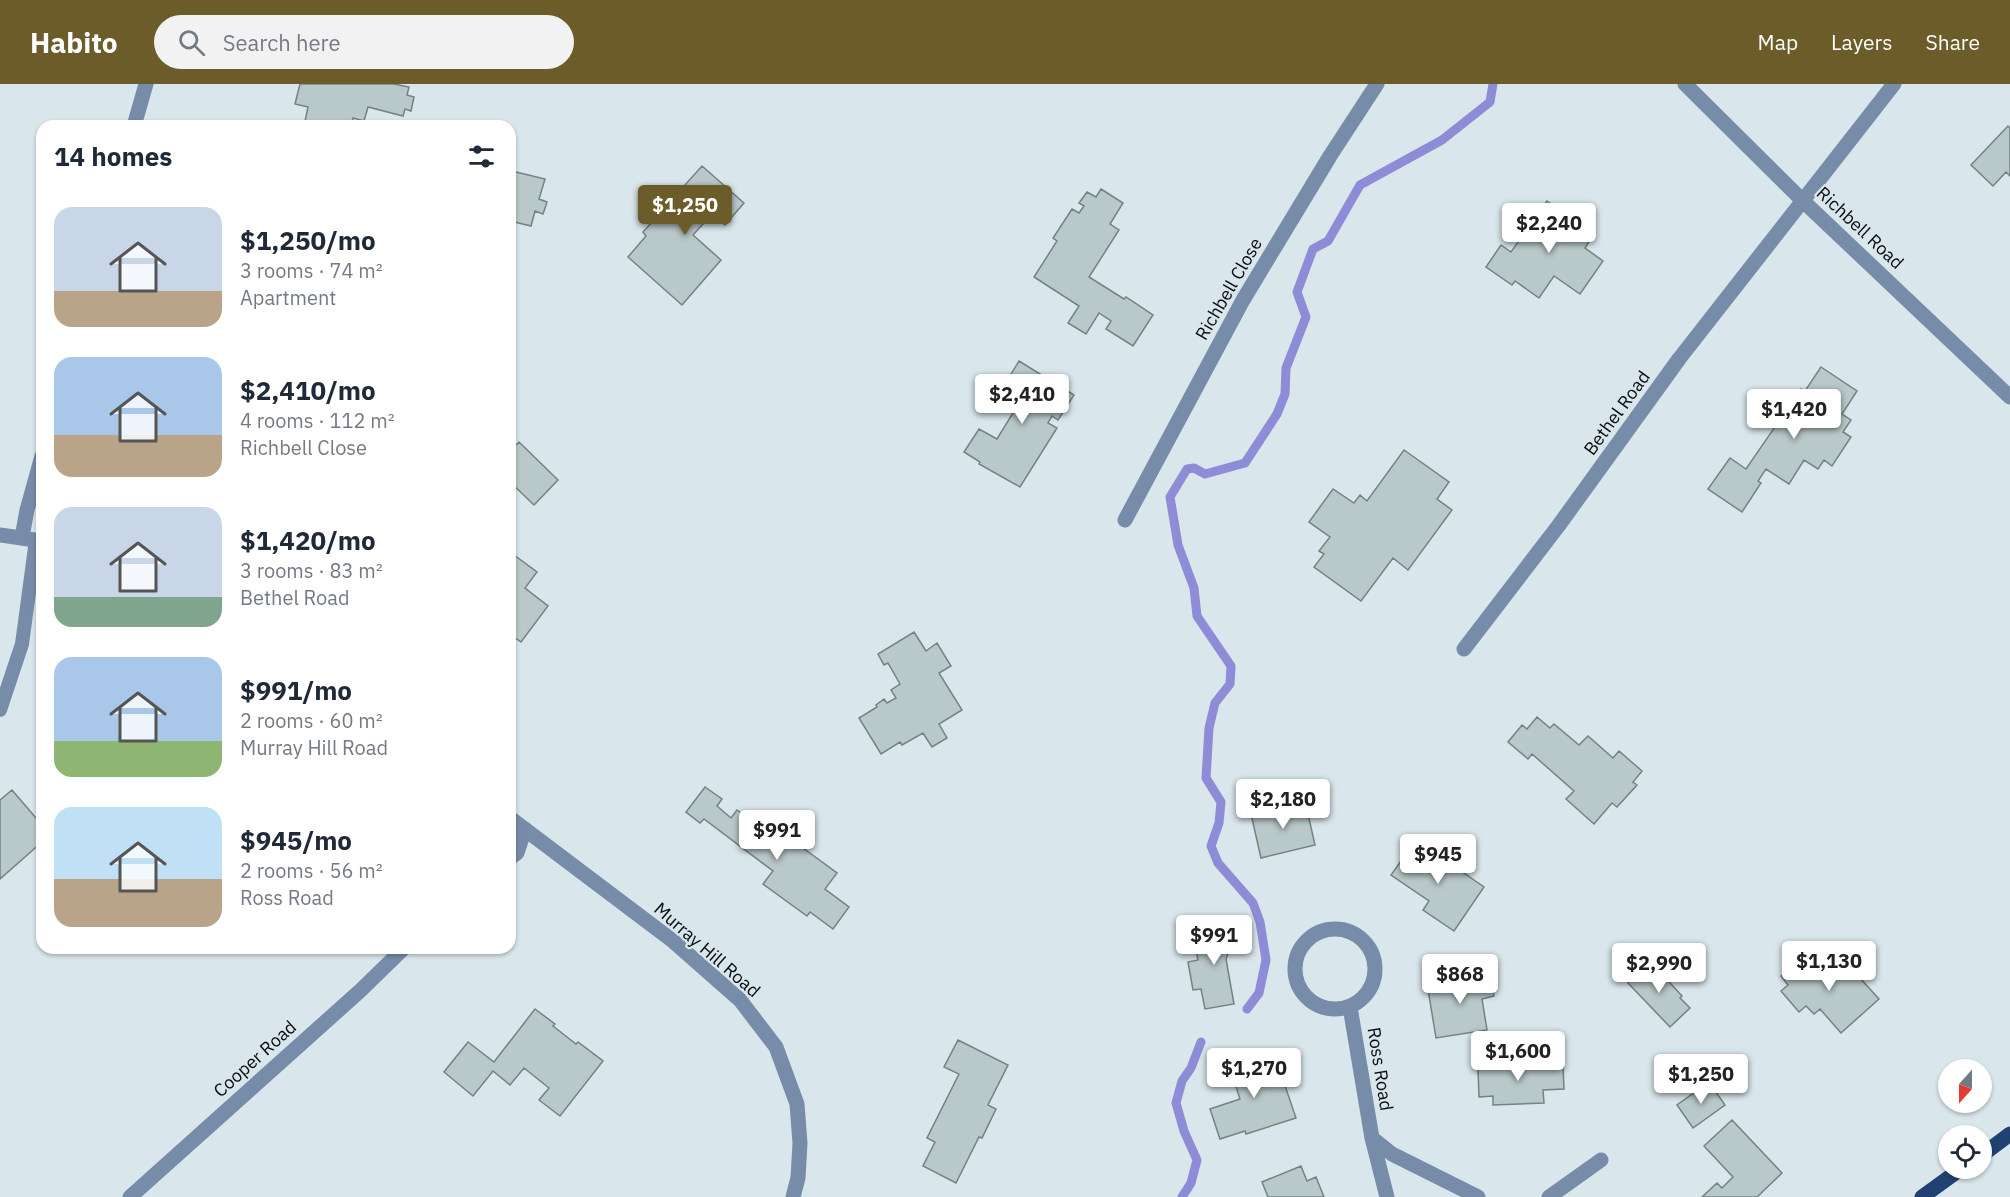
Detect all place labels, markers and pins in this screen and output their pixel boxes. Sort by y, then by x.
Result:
pin: $1,250 [636,185,734,236]
pin: $2,240 [1500,203,1598,254]
pin: $2,410 [973,374,1071,425]
pin: $1,420 [1745,389,1843,440]
pin: $2,180 [1234,779,1332,830]
pin: $991 [741,810,813,861]
pin: $945 [1402,834,1474,885]
pin: $991 [1178,915,1250,966]
pin: $1,130 [1780,941,1878,992]
pin: $2,990 [1610,943,1708,994]
pin: $868 [1424,954,1496,1005]
pin: $1,600 [1469,1031,1567,1082]
pin: $1,270 [1205,1048,1303,1099]
pin: $1,250 [1652,1054,1750,1105]

